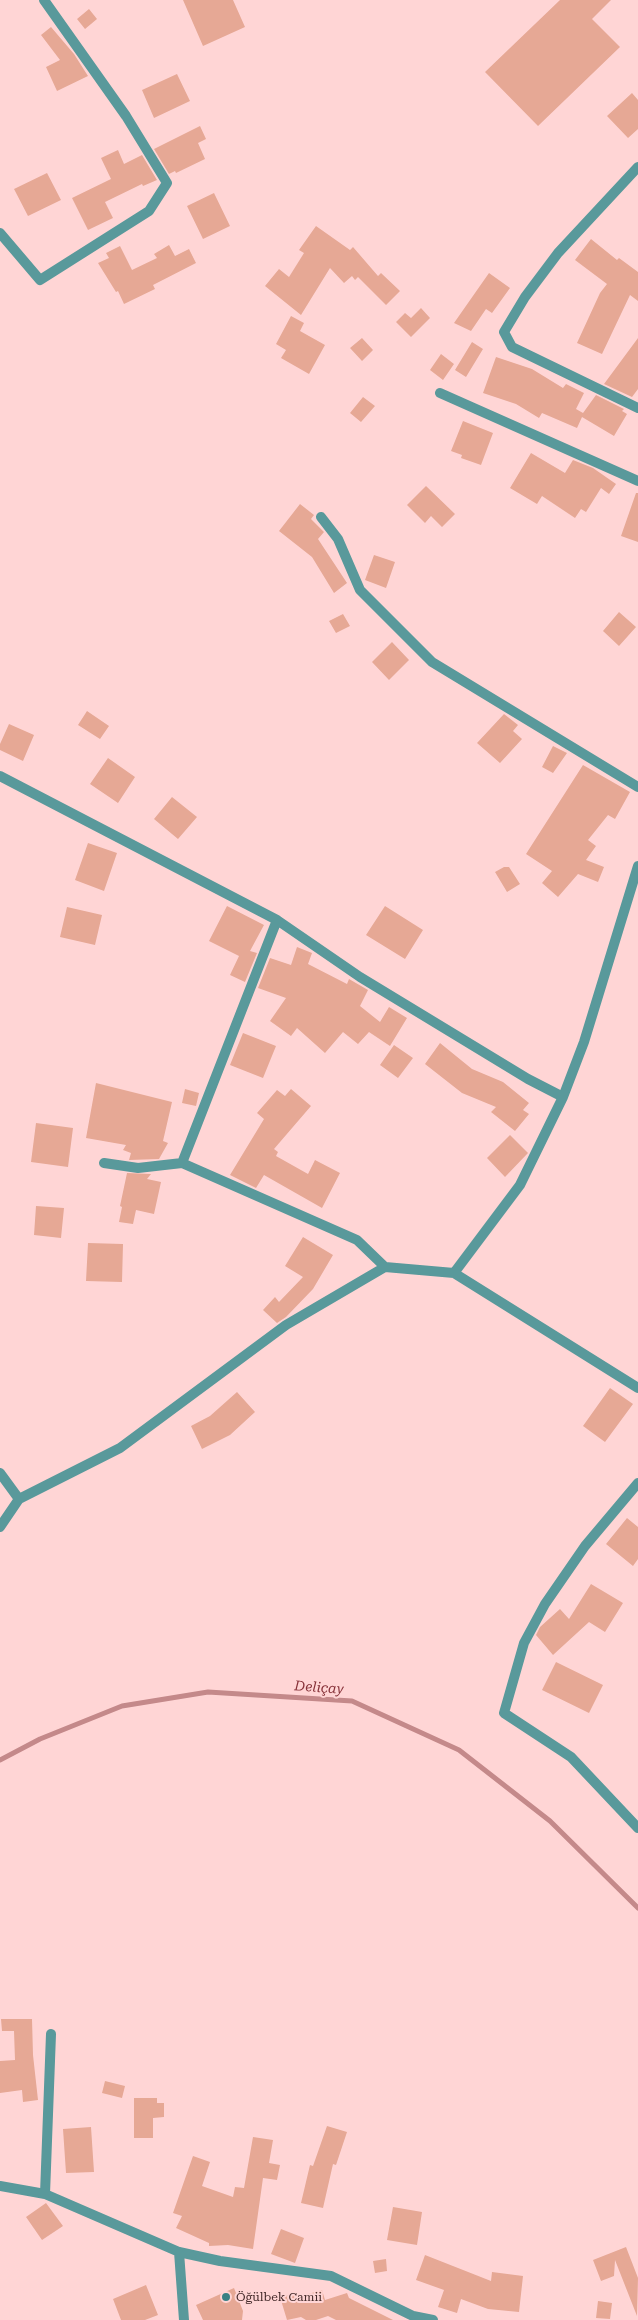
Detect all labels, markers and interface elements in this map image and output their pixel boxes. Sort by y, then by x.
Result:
water label: Deliçay [294,1678,344,1698]
place label: Öğülbek Camii [236,2290,322,2304]
marker: Öğülbek Camii [220,2291,232,2303]

